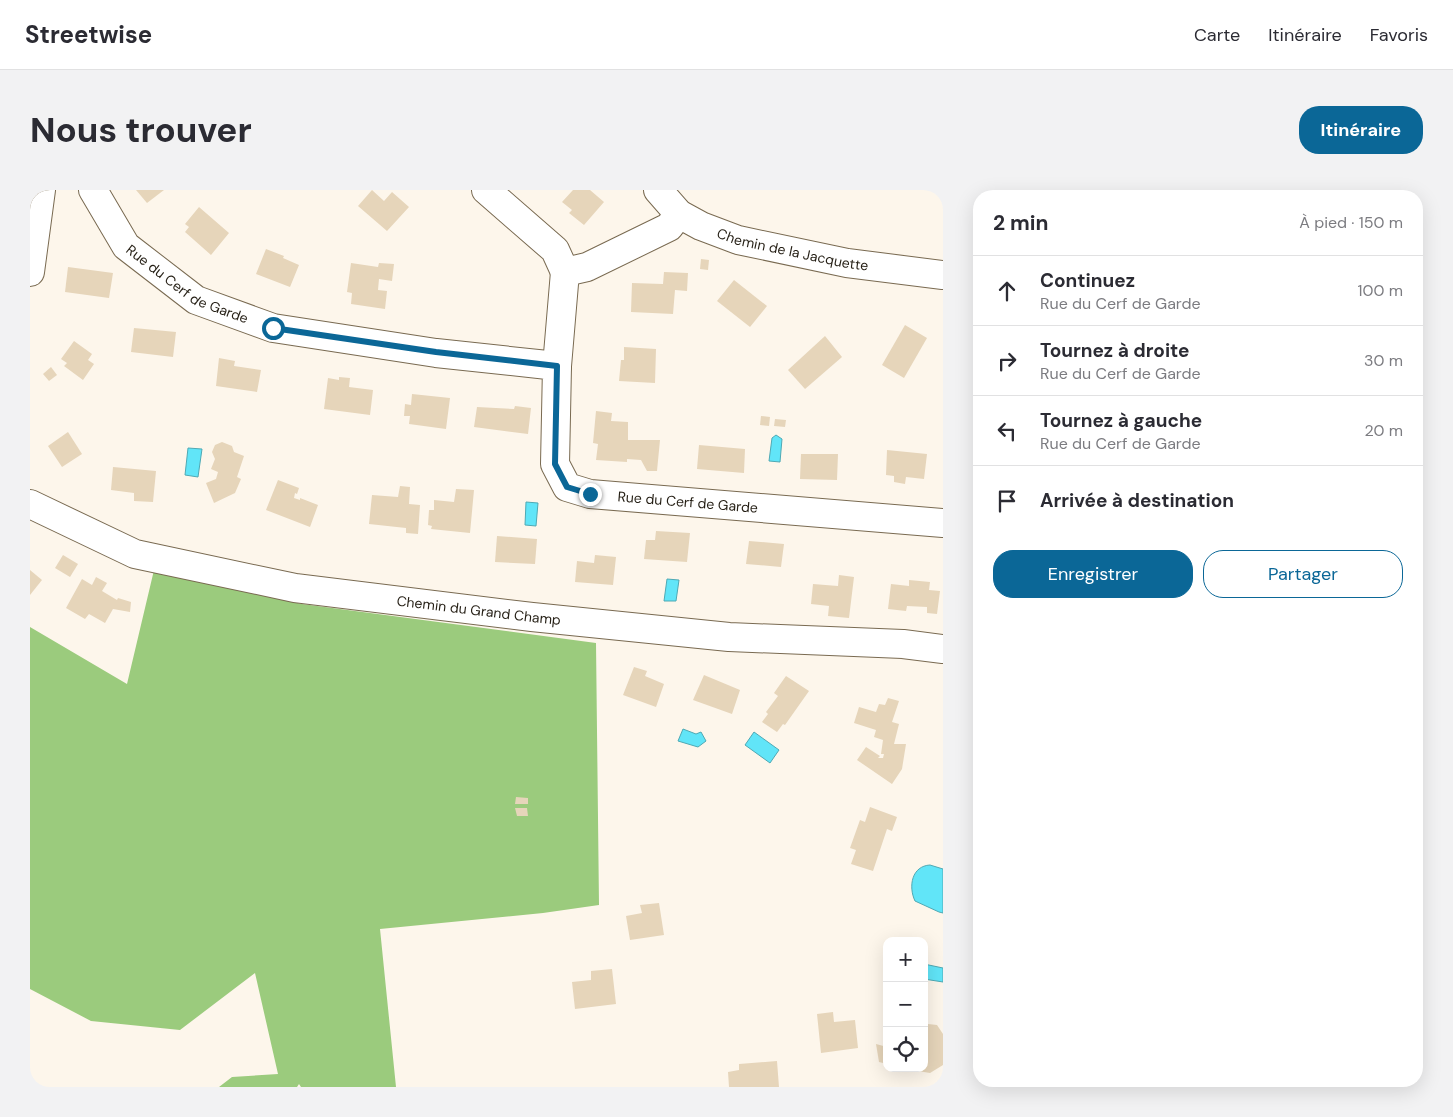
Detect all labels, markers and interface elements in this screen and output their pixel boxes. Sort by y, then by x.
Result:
text: Streetwise [25,19,152,50]
text: Carte [1194,23,1240,47]
text: Itinéraire [1268,23,1342,47]
text: Favoris [1370,23,1428,47]
button: Itinéraire [1299,106,1423,154]
text: Nous trouver [30,107,252,153]
text: 2 min [993,209,1049,237]
text: À pied · 150 m [1299,212,1403,233]
street label: Chemin de la Jacquette [714,224,869,275]
street label: Rue du Cerf de Garde [123,241,251,327]
text: Continuez [1040,268,1135,293]
icon: ahead [993,277,1021,305]
text: 100 m [1358,280,1403,301]
text: Rue du Cerf de Garde [1040,293,1201,314]
route start [262,317,285,340]
text: Tournez à droite [1040,338,1190,363]
icon: right [993,347,1021,375]
text: 30 m [1364,350,1403,371]
text: Rue du Cerf de Garde [1040,363,1201,384]
text: Tournez à gauche [1040,408,1202,433]
icon: left [993,417,1021,445]
text: 20 m [1364,420,1403,441]
text: Rue du Cerf de Garde [1040,433,1201,454]
route end [579,483,602,506]
street label: Rue du Cerf de Garde [617,487,759,517]
icon: arrive [993,487,1021,515]
text: Arrivée à destination [1040,488,1234,513]
button: Enregistrer [993,550,1193,598]
button: Partager [1203,550,1403,598]
street label: Chemin du Grand Champ [396,592,562,629]
map controls [883,937,928,1072]
button: + [883,937,928,982]
button: − [883,982,928,1027]
button: locate [883,1027,928,1072]

